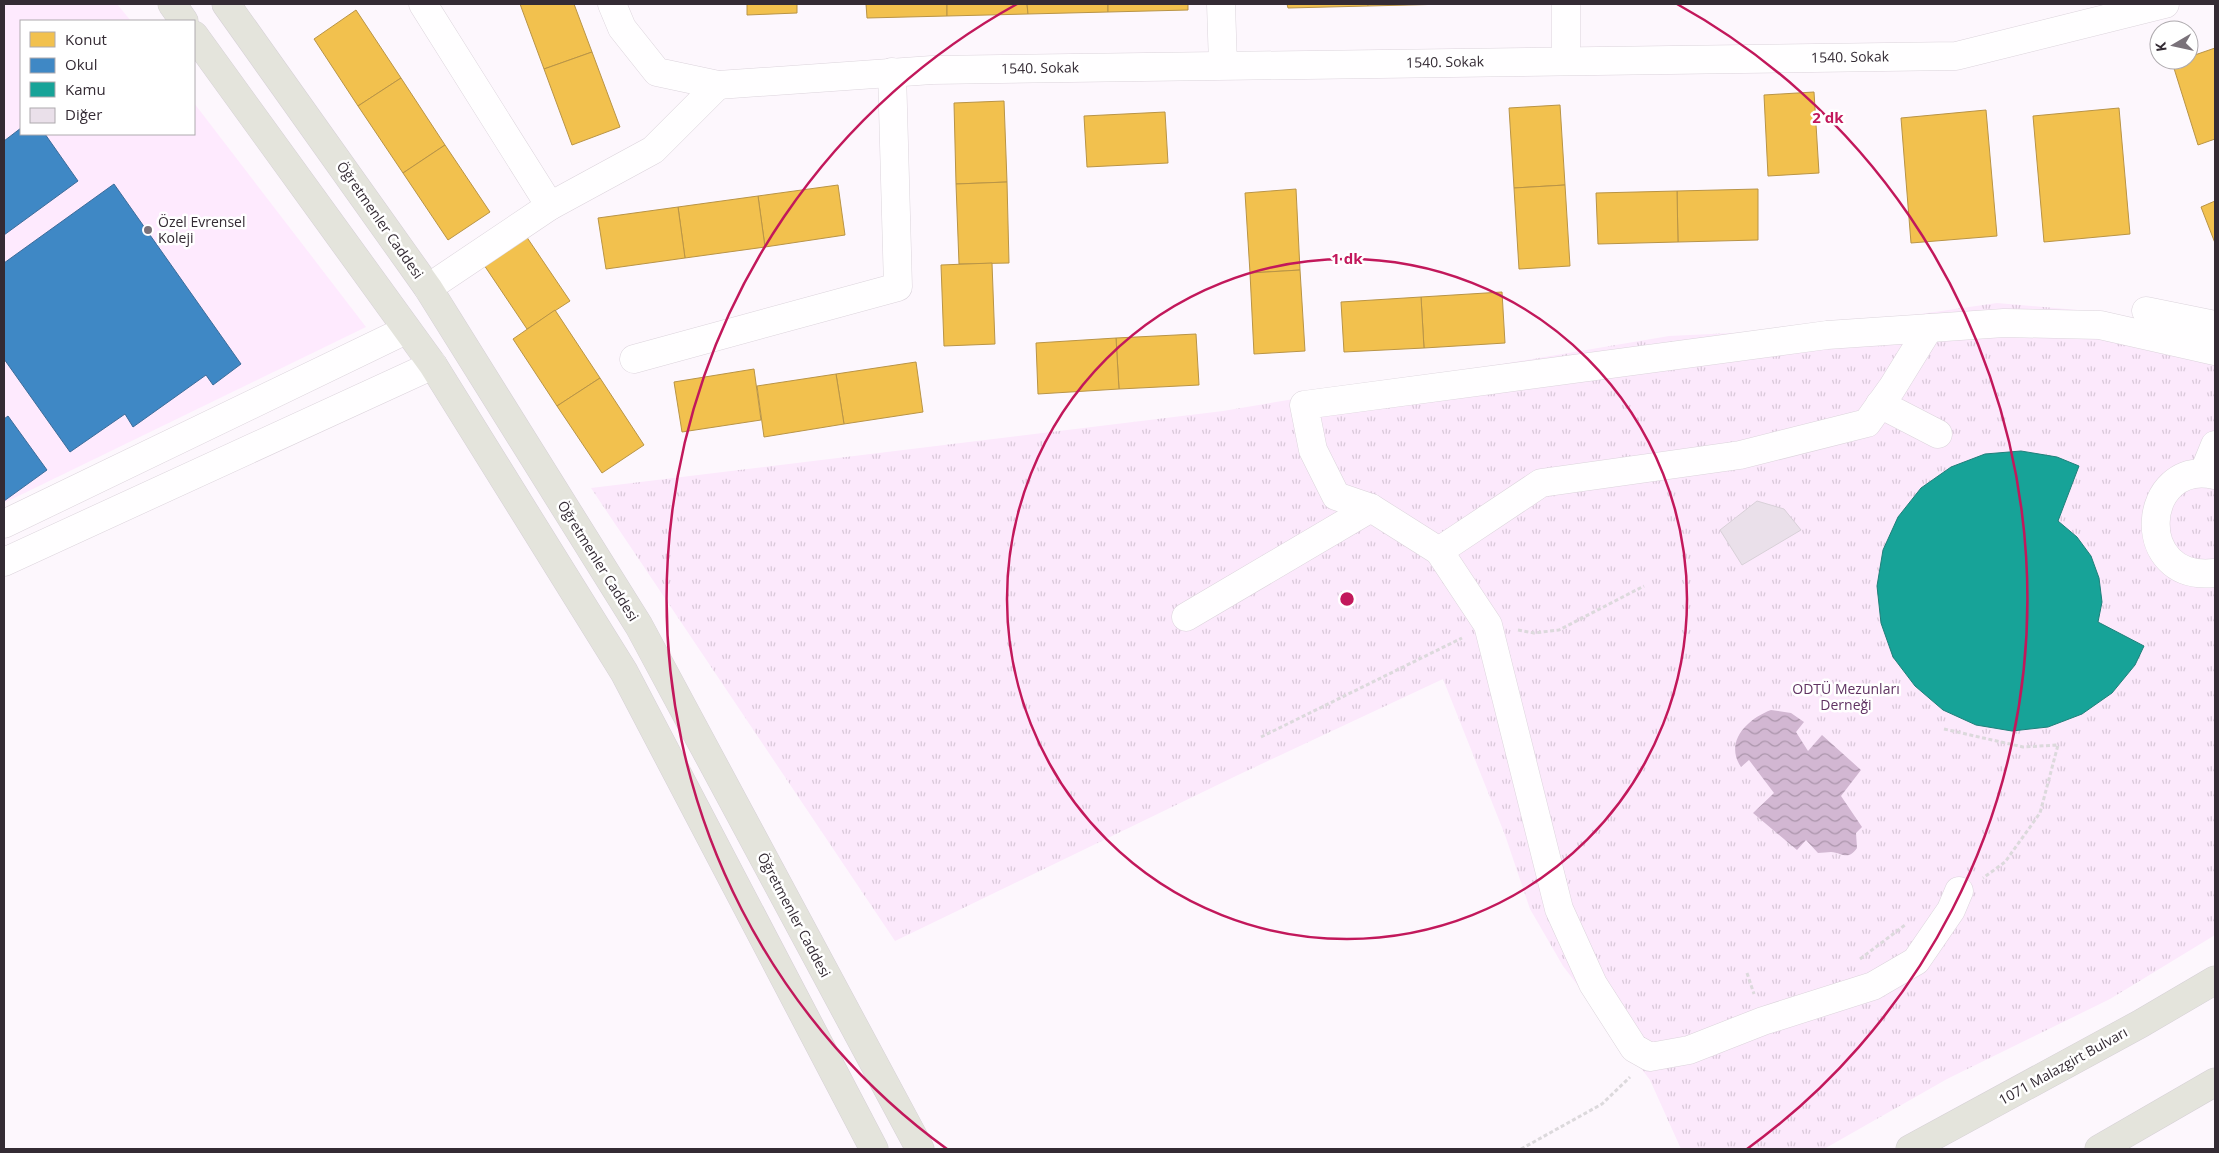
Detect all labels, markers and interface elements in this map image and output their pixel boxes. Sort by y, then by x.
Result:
legend [20,20,195,135]
north arrow [2149,20,2199,70]
text: Konut [65,29,107,49]
text: K [2150,40,2171,53]
street label: 1540. Sokak [1811,46,1890,67]
street label: 1540. Sokak [1406,51,1485,72]
text: Okul [65,54,98,74]
street label: 1540. Sokak [1001,57,1080,78]
text: Kamu [65,79,106,99]
text: Diğer [65,104,102,124]
text: 2 dk [1812,107,1844,127]
street label: Öğretmenler Caddesi [333,157,428,282]
place label: Özel Evrensel Koleji [158,212,246,247]
marker: Özel Evrensel Koleji [142,224,154,236]
text: 1 dk [1331,248,1363,268]
street label: Öğretmenler Caddesi [554,497,643,625]
centre of rings [1338,590,1356,608]
park label: ODTÜ Mezunları Derneği [1792,679,1900,714]
street label: Öğretmenler Caddesi [753,849,835,981]
street label: 1071 Malazgirt Bulvarı [1995,1022,2131,1109]

